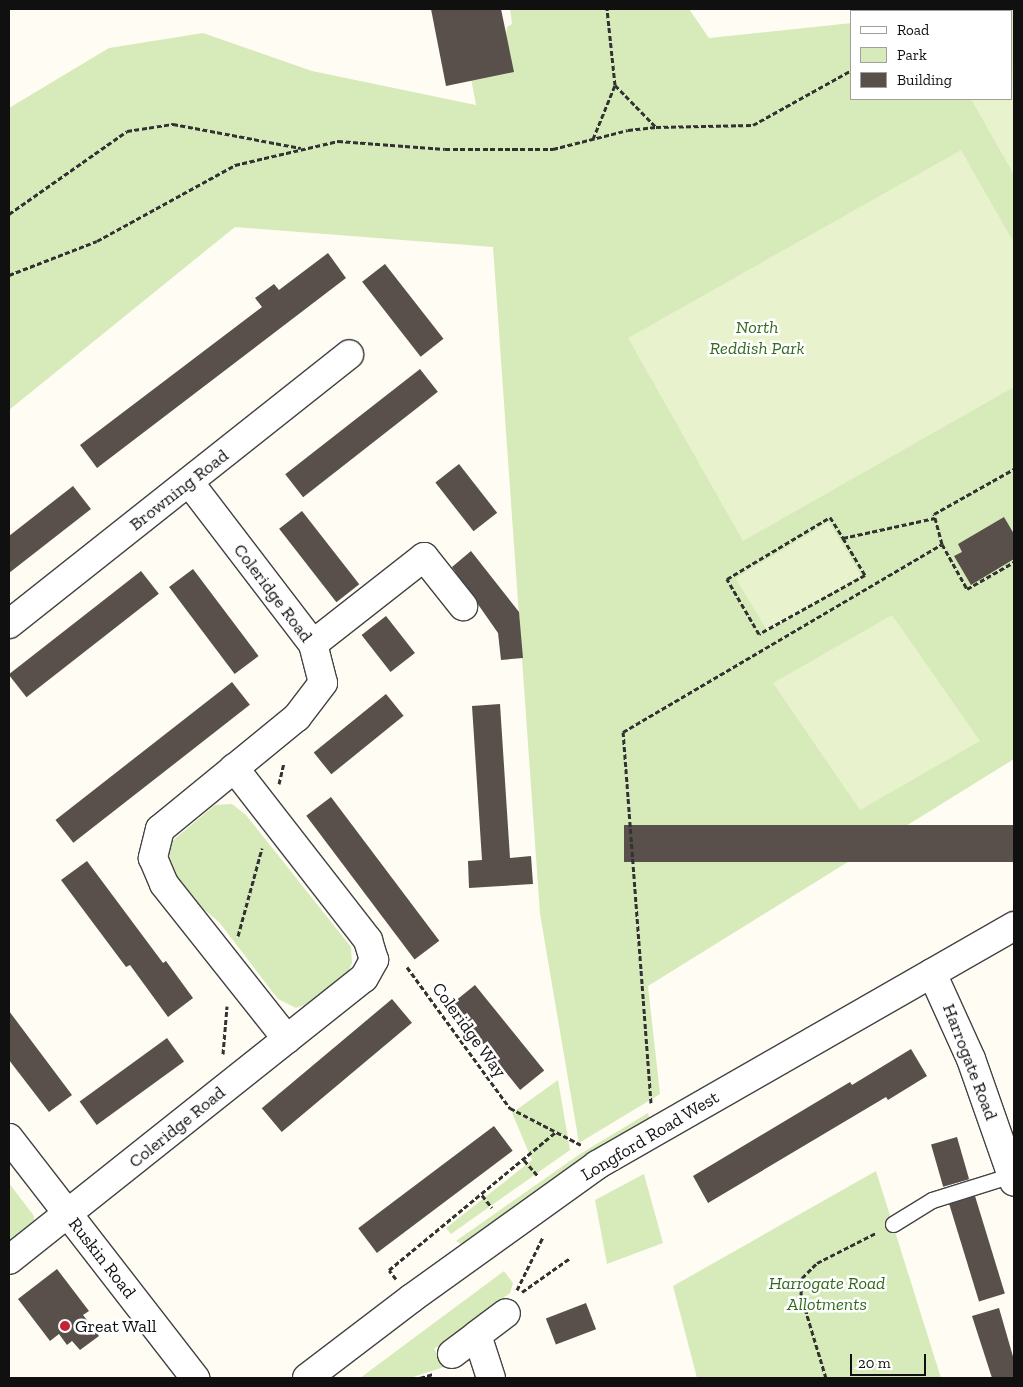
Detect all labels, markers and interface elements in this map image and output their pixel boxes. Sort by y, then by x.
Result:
legend [850,10,1013,100]
text: Road [897,21,929,39]
text: Park [897,46,927,64]
text: Building [897,71,952,89]
park label: North Reddish Park [709,317,805,359]
street label: Browning Road [125,445,233,535]
street label: Coleridge Road [229,539,317,647]
street label: Coleridge Way [427,978,511,1082]
street label: Harrogate Road [938,1001,1002,1123]
street label: Coleridge Road [124,1082,230,1172]
street label: Longford Road West [577,1086,723,1186]
street label: Ruskin Road [64,1213,140,1303]
park label: Harrogate Road Allotments [769,1273,885,1316]
place label: Great Wall [75,1315,157,1337]
marker: Great Wall [59,1320,71,1332]
scale bar [853,1344,929,1376]
text: 20 m [858,1354,891,1372]

